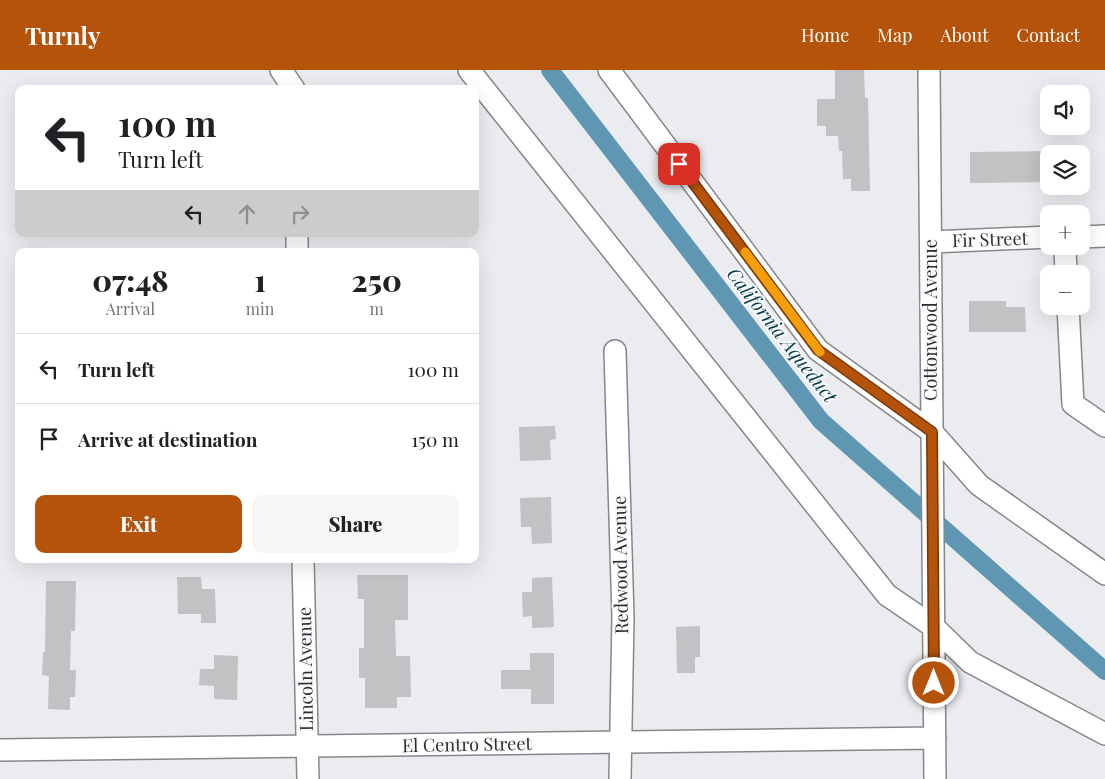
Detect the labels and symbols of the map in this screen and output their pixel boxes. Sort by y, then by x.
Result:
pin [658,143,700,185]
street label: Fir Street [952,226,1029,252]
street label: Cottonwood Avenue [918,239,942,401]
water label: California Aqueduct [722,261,845,409]
street label: Redwood Avenue [607,496,633,634]
street label: Lincoln Avenue [292,607,318,731]
position arrow [907,656,959,708]
street label: El Centro Street [402,731,533,757]

